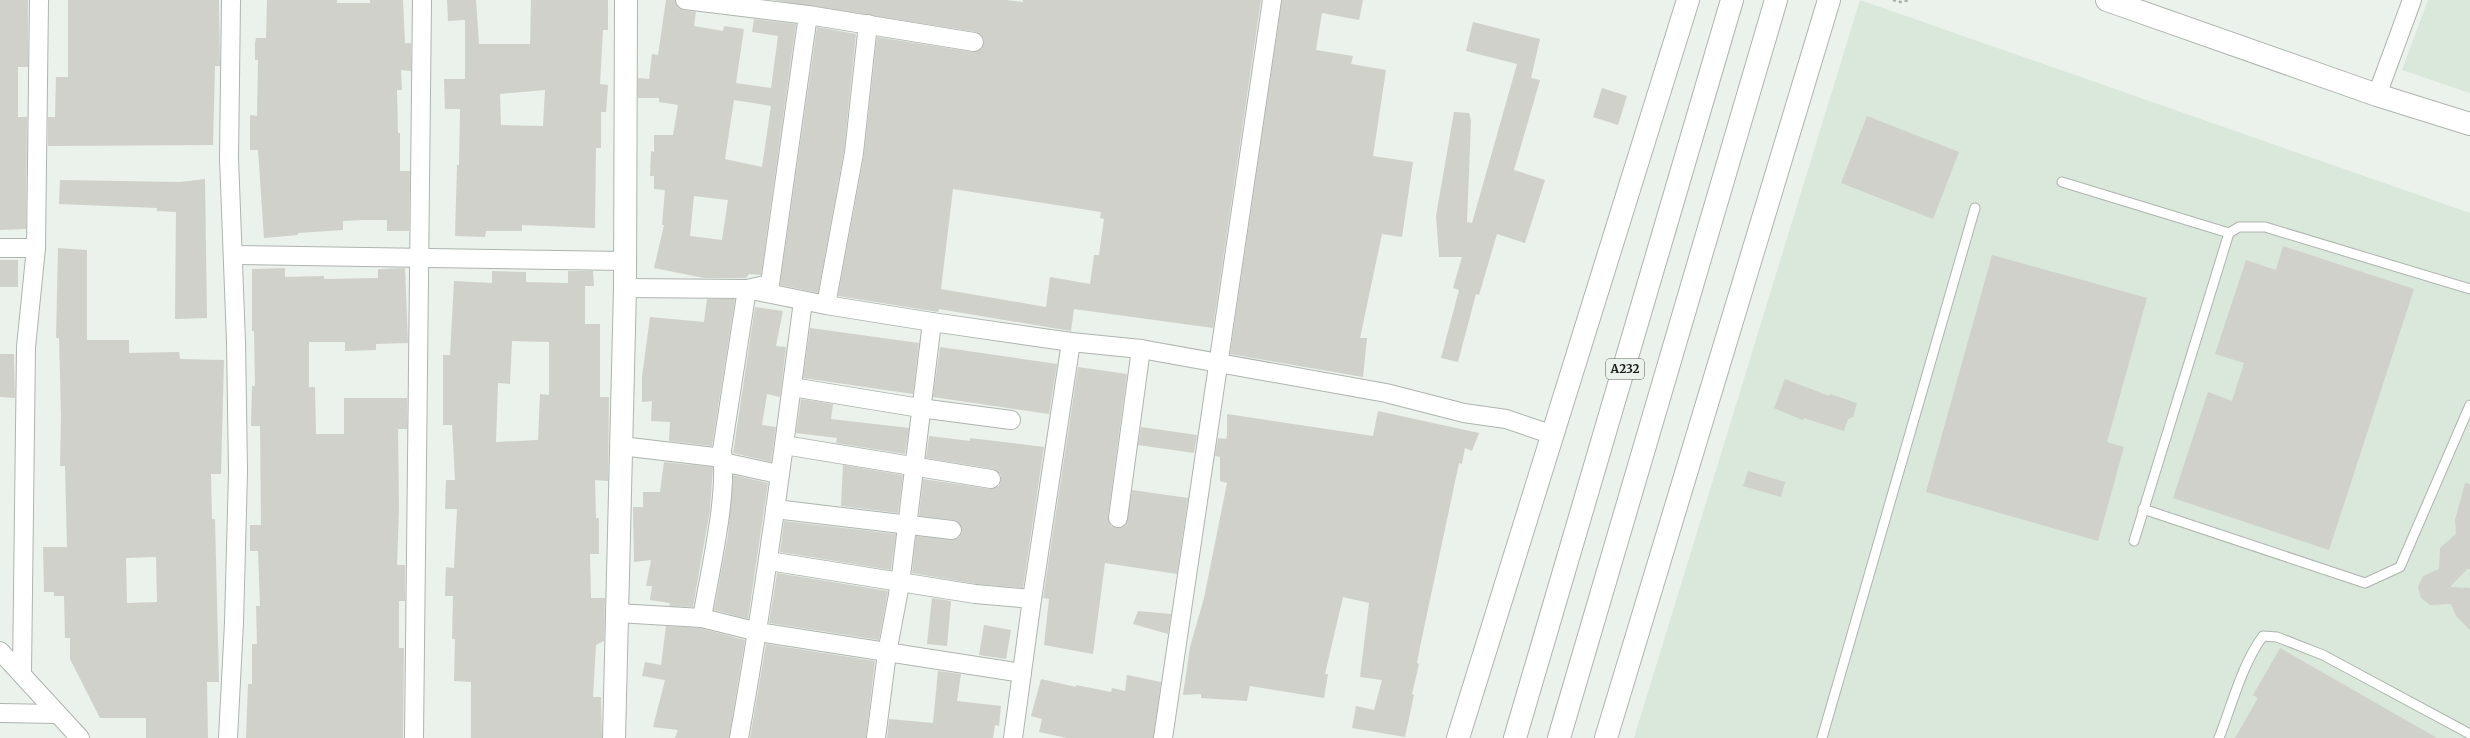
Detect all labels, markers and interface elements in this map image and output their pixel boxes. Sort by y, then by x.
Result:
road number: A232 [1606,359,1644,379]

